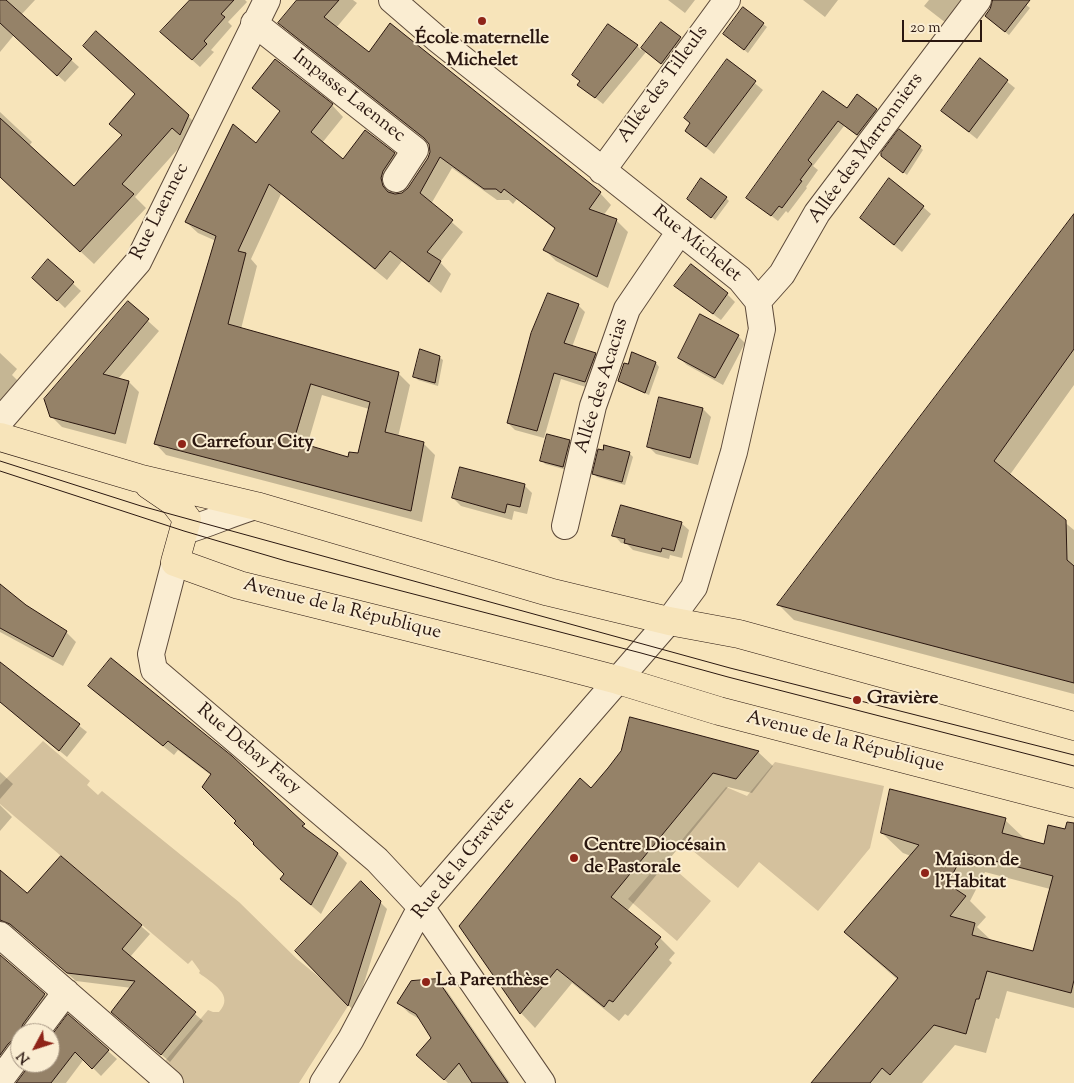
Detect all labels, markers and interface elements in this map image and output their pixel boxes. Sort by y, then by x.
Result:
scale bar [904,10,984,42]
marker: École maternelle Michelet [476,15,488,27]
text: 20 m [910,18,941,39]
street label: Allée des Tilleuls [614,22,714,148]
place label: École maternelle Michelet [415,29,549,73]
street label: Impasse Laennec [287,46,409,148]
street label: Allée des Marronniers [805,69,929,229]
street label: Rue Laennec [127,160,195,264]
street label: Rue Michelet [647,202,745,288]
street label: Allée des Acacias [572,316,634,456]
place label: Carrefour City [192,433,314,455]
marker: Carrefour City [176,438,188,450]
street label: Avenue de la République [241,574,443,646]
place label: Gravière [867,689,938,711]
marker: Gravière [851,694,863,706]
street label: Rue Debay Facy [191,700,305,800]
street label: Avenue de la République [744,707,946,779]
street label: Rue de la Gravière [409,794,521,924]
place label: Centre Diocésain de Pastorale [584,836,726,880]
place label: Maison de l'Habitat [935,851,1019,895]
marker: Centre Diocésain de Pastorale [568,852,580,864]
marker: Maison de l'Habitat [919,867,931,879]
place label: La Parenthèse [436,971,549,993]
marker: La Parenthèse [420,976,432,988]
north arrow [10,1023,60,1073]
text: N [13,1046,36,1068]

